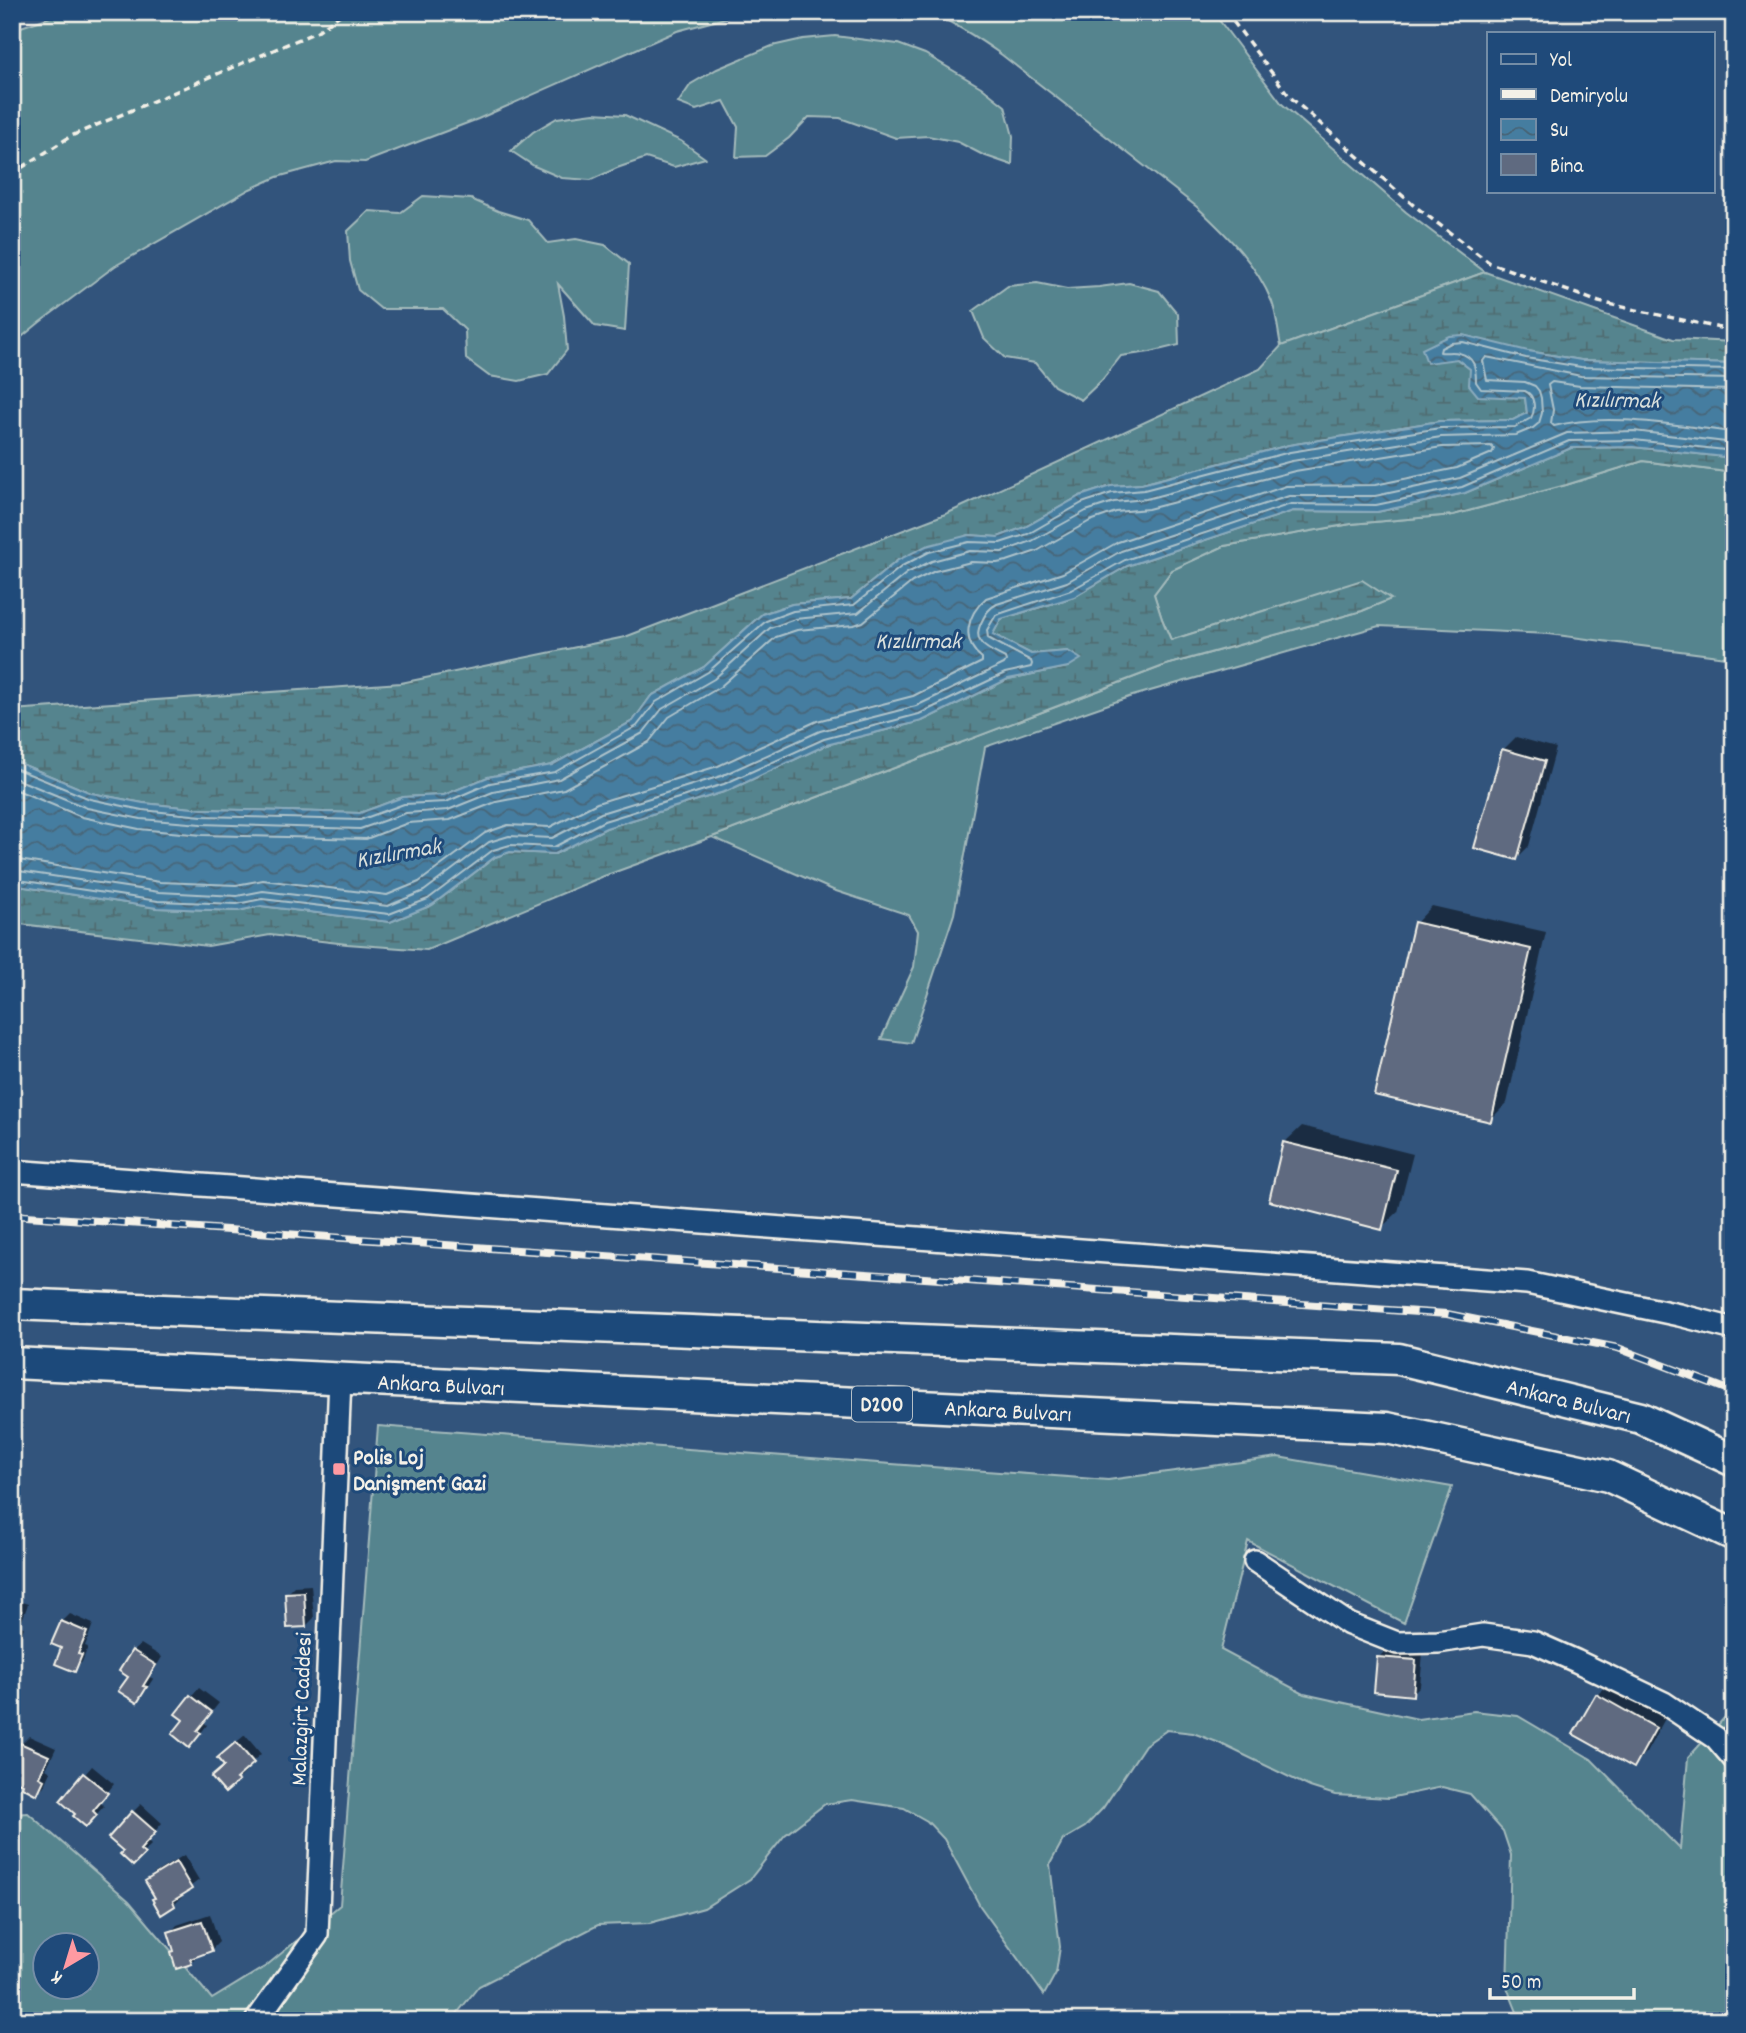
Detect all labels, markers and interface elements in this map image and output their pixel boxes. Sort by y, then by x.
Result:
legend [1487,32,1714,192]
text: Yol [1550,47,1572,77]
text: Demiryolu [1550,83,1628,113]
text: Su [1550,117,1568,147]
text: Bina [1550,153,1584,183]
water label: Kızılırmak [1574,384,1662,420]
water label: Kızılırmak [875,626,963,660]
water label: Kızılırmak [353,830,446,879]
street label: Ankara Bulvarı [376,1368,505,1407]
street label: Ankara Bulvarı [1502,1372,1634,1435]
road number: D200 [852,1386,912,1422]
street label: Ankara Bulvarı [943,1394,1072,1433]
place label: Polis Loj Danişment Gazi [353,1443,487,1502]
marker: Polis Loj Danişment Gazi [331,1461,347,1477]
street label: Malazgirt Caddesi [284,1632,323,1786]
north arrow [32,1932,102,2002]
scale bar [1490,1956,1634,2000]
text: K [46,1963,69,1990]
text: 50 m [1501,1969,1541,1999]

